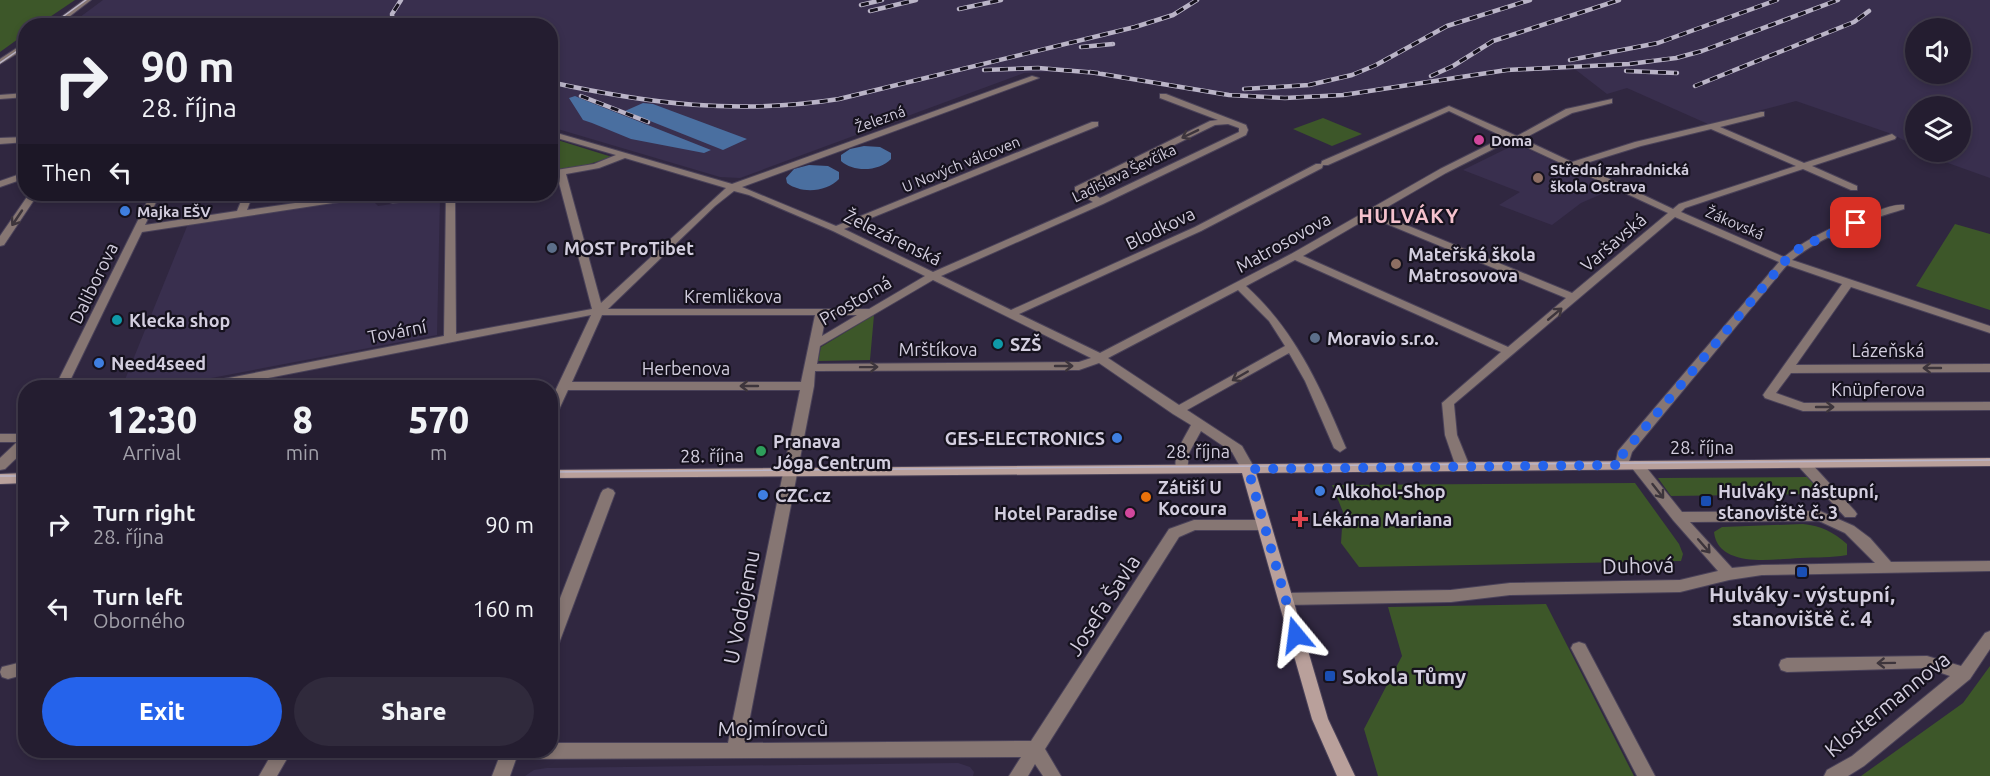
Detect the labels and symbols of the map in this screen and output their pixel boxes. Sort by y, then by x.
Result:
street label: Železná [853,102,907,136]
one-way arrow [1181,129,1199,141]
place label: Doma [1491,132,1532,149]
street label: U Nových válcoven [900,133,1022,195]
marker: Doma [1472,133,1486,147]
street label: Ladislava Ševčíka [1069,140,1179,206]
place label: Střední zahradnická škola Ostrava [1550,161,1689,195]
marker: Střední zahradnická škola Ostrava [1531,171,1545,185]
pin [1830,197,1881,248]
place label: Majka EŠV [137,203,211,220]
street label: Blodkova [1122,203,1198,253]
district label: HULVÁKY [1358,203,1460,227]
street label: Žákovská [1703,203,1767,243]
marker: Majka EŠV [118,204,132,218]
street label: Železárenská [841,204,945,269]
street label: Matrosovova [1232,208,1334,276]
street label: Varšavská [1576,209,1650,275]
one-way arrow [11,210,23,226]
place label: MOST ProTibet [564,238,694,258]
street label: Daliborova [65,239,121,327]
marker: MOST ProTibet [545,241,559,255]
place label: Mateřská škola Matrosovova [1408,244,1536,285]
marker: Mateřská škola Matrosovova [1389,257,1403,271]
street label: Prostorná [815,271,895,329]
street label: Kremličkova [684,286,782,306]
one-way arrow [1547,307,1562,321]
place label: Klecka shop [129,310,230,330]
marker: Klecka shop [110,313,124,327]
street label: Tovární [366,315,429,346]
place label: Moravio s.r.o. [1327,328,1439,348]
marker: Moravio s.r.o. [1308,331,1322,345]
place label: SZŠ [1010,333,1041,354]
marker: SZŠ [991,337,1005,351]
street label: Mrštíkova [899,339,977,359]
street label: Lázeňská [1852,340,1924,360]
place label: Need4seed [111,353,206,373]
marker: Need4seed [92,356,106,370]
street label: Herbenova [642,358,730,378]
one-way arrow [1054,360,1074,372]
one-way arrow [859,362,879,373]
one-way arrow [1922,362,1942,374]
one-way arrow [1232,370,1249,382]
street label: Knüpferova [1831,379,1925,399]
one-way arrow [740,380,760,392]
one-way arrow [1814,401,1834,413]
place label: GES-ELECTRONICS [945,428,1105,448]
place label: Pranava Jóga Centrum [773,431,891,472]
marker: GES-ELECTRONICS [1110,431,1124,445]
street label: 28. října [1670,437,1734,457]
street label: 28. října [1166,441,1230,461]
street label: 28. října [680,444,744,466]
marker: Pranava Jóga Centrum [754,444,768,458]
place label: Zátiší U Kocoura [1158,477,1227,518]
place label: Alkohol-Shop [1332,481,1446,501]
place label: Hulváky - nástupní, stanoviště č. 3 [1718,481,1878,522]
one-way arrow [1651,483,1664,499]
marker: Alkohol-Shop [1313,484,1327,498]
place label: CZC.cz [775,485,831,505]
marker: CZC.cz [756,488,770,502]
marker: Zátiší U Kocoura [1139,490,1153,504]
marker: Hulváky - nástupní, stanoviště č. 3 [1699,494,1713,508]
place label: Hotel Paradise [994,503,1118,523]
marker: Hotel Paradise [1123,506,1137,520]
place label: Lékárna Mariana [1312,509,1452,529]
marker: Lékárna Mariana [1293,512,1307,526]
one-way arrow [1697,538,1711,553]
street label: U Vodojemu [718,548,764,666]
street label: Josefa Šavla [1062,550,1144,660]
street label: Duhová [1602,552,1674,578]
marker: Hulváky - výstupní, stanoviště č. 4 [1795,565,1809,579]
place label: Hulváky - výstupní, stanoviště č. 4 [1709,582,1895,630]
position arrow [1264,603,1328,667]
street label: Klostermannova [1820,646,1954,762]
one-way arrow [1876,657,1896,668]
place label: Sokola Tůmy [1342,664,1466,688]
marker: Sokola Tůmy [1323,669,1337,683]
street label: Mojmírovců [717,716,829,740]

